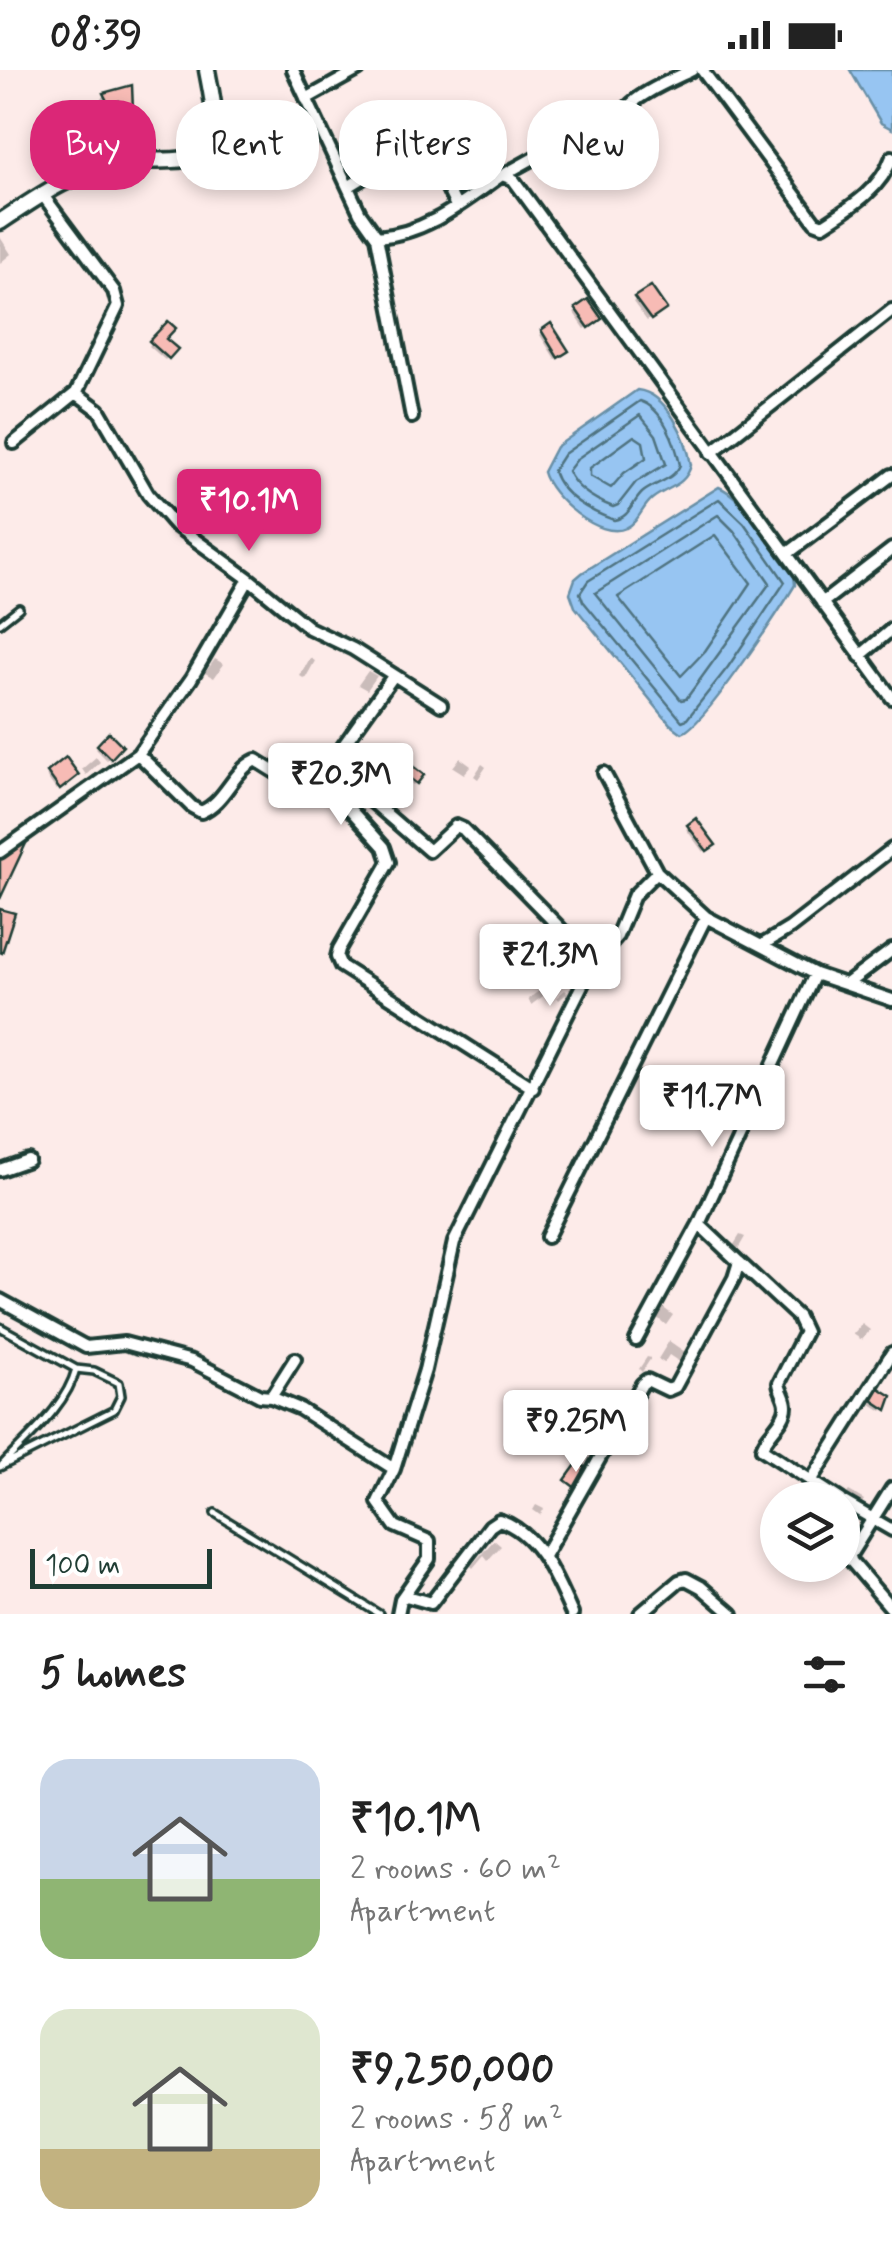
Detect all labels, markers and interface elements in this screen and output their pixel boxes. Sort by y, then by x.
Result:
text: 08:39 [50,11,142,60]
chip: Buy [30,100,156,190]
chip: Rent [176,100,319,190]
chip: Filters [339,100,507,190]
chip: New [527,100,659,190]
pin: ₹10.1M [168,469,330,554]
text: ₹10.1M [199,480,299,522]
pin: ₹20.3M [260,743,422,828]
text: ₹20.3M [290,754,392,796]
pin: ₹21.3M [469,924,631,1009]
text: ₹21.3M [502,935,598,977]
pin: ₹11.7M [631,1065,793,1150]
text: ₹11.7M [662,1076,762,1118]
pin: ₹9.25M [495,1390,657,1475]
text: ₹9.25M [525,1401,627,1443]
map controls [760,1482,860,1582]
button: layers [760,1482,860,1582]
scale bar [30,1544,212,1588]
text: 100 m [45,1548,120,1585]
text: 5 homes [40,1647,186,1702]
icon: filters [797,1647,852,1702]
text: ₹10.1M [350,1793,481,1848]
icon: home [120,1799,240,1919]
text: 2 rooms · 60 m² [350,1848,561,1890]
text: Apartment [350,1890,495,1932]
text: ₹9,250,000 [350,2043,555,2098]
icon: home [120,2049,240,2169]
text: 2 rooms · 58 m² [350,2098,563,2140]
text: Apartment [350,2140,495,2182]

